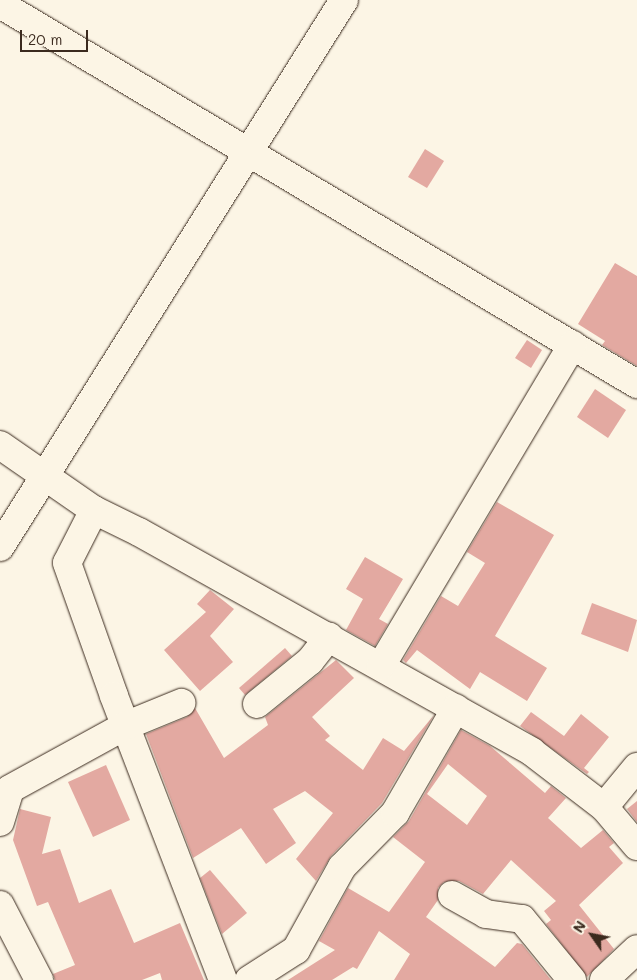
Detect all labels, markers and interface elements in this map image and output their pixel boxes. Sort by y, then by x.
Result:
scale bar [22,20,90,52]
text: 20 m [28,29,62,49]
north arrow [567,910,617,960]
text: N [568,917,590,936]

